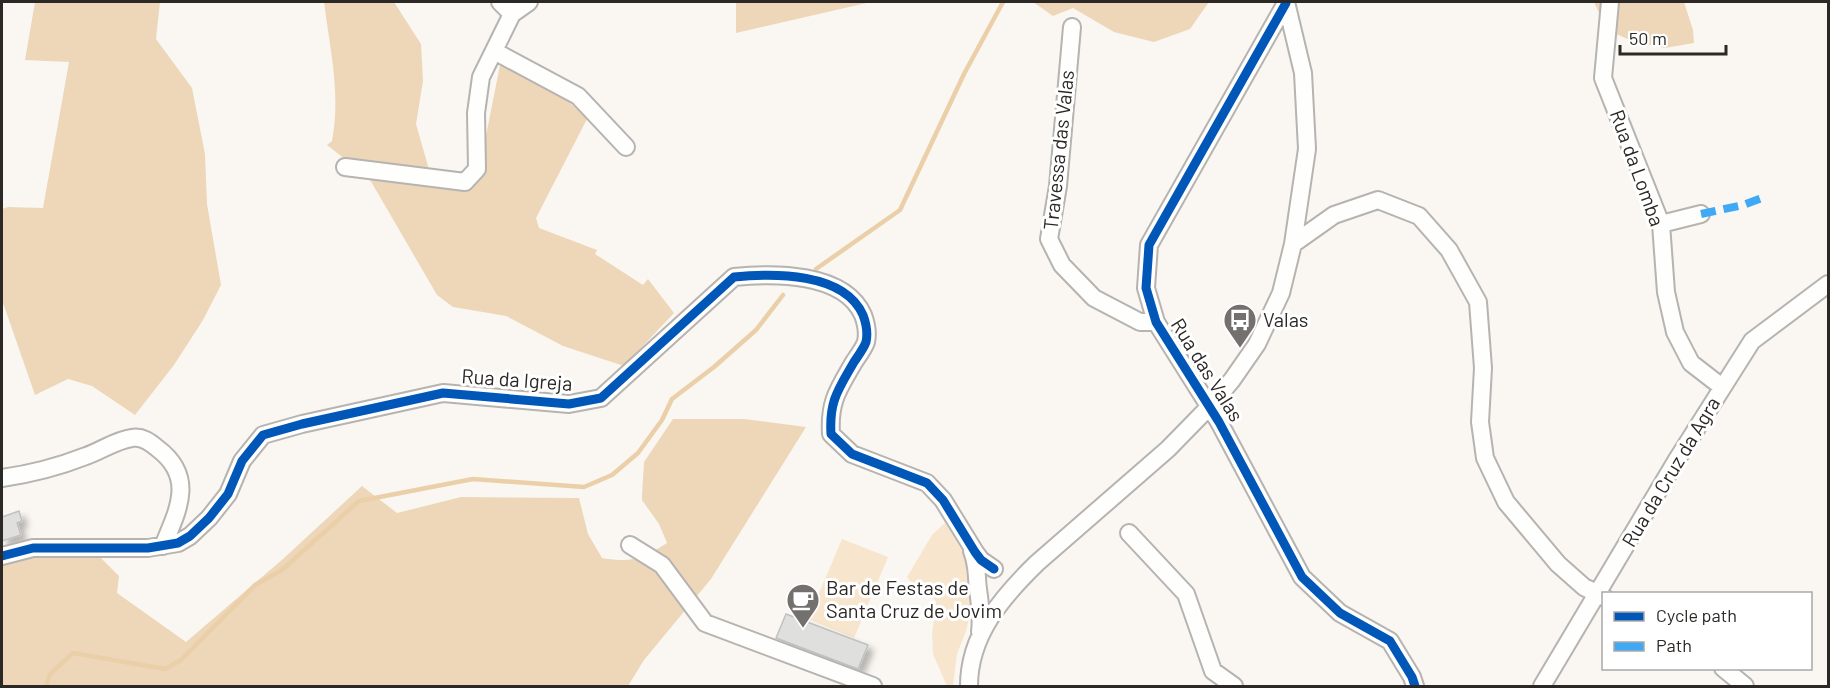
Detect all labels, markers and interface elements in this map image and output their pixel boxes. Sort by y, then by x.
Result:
scale bar [1620,18,1726,56]
text: 50 m [1629,27,1667,49]
street label: Travessa das Valas [1038,69,1078,231]
street label: Rua da Lomba [1606,106,1670,229]
bus stop icon: Valas [1222,302,1258,349]
place label: Valas [1263,307,1308,331]
street label: Rua das Valas [1167,313,1249,426]
street label: Rua da Igreja [461,363,573,395]
street label: Rua da Cruz da Agra [1616,392,1724,551]
place label: Bar de Festas de Santa Cruz de Jovim [826,575,1002,622]
cafe icon: Bar de Festas de Santa Cruz de Jovim [785,582,821,629]
legend [1602,592,1812,670]
text: Cycle path [1656,604,1737,626]
text: Path [1656,634,1692,656]

